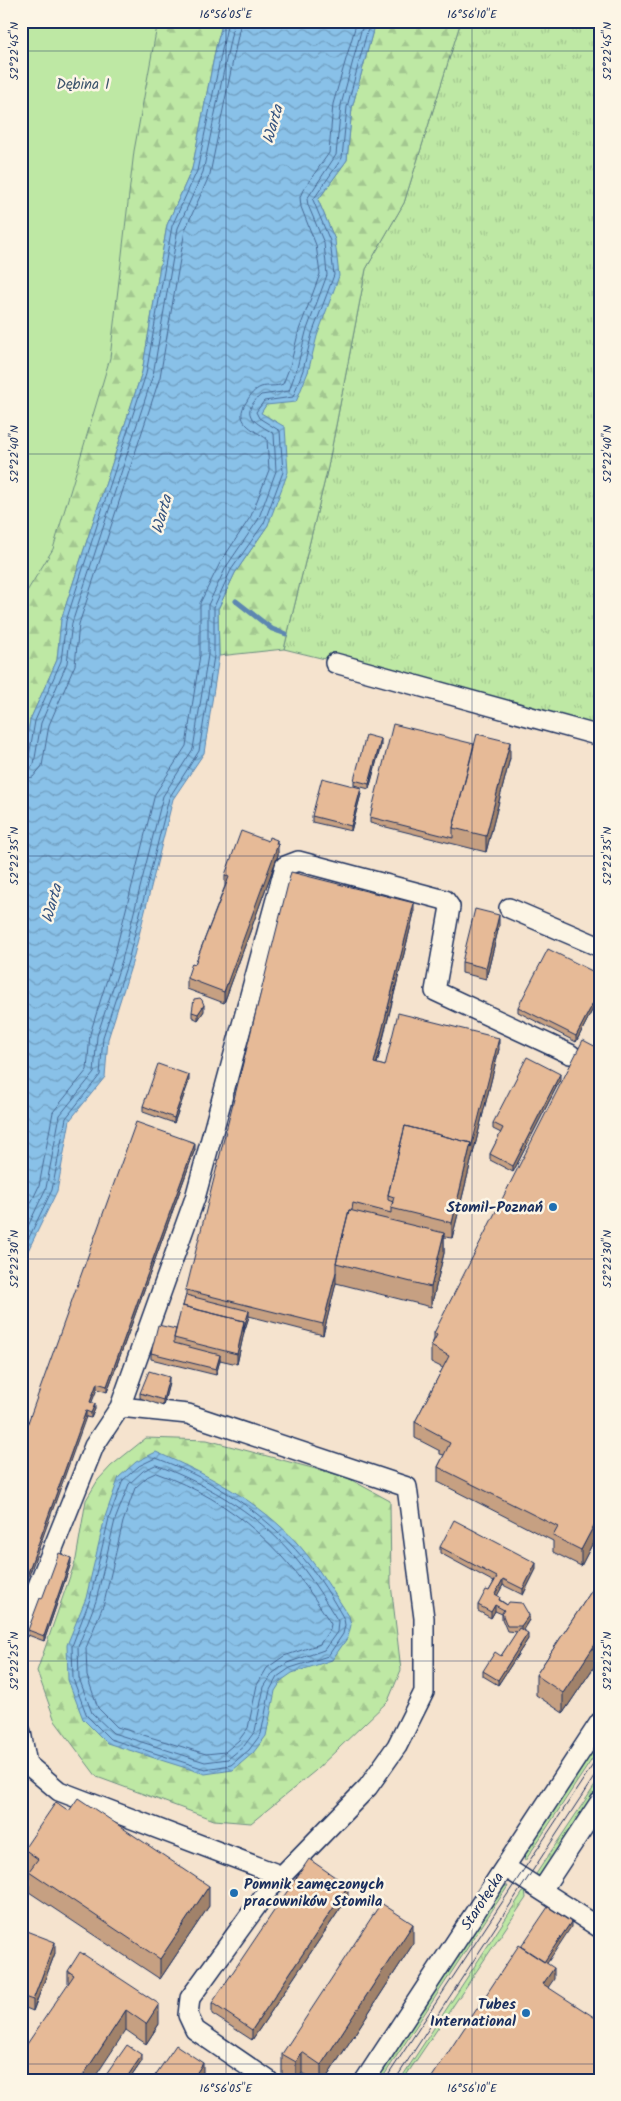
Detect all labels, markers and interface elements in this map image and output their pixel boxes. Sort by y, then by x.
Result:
text: 16°56'05"E [200,5,253,24]
text: 16°56'10"E [447,5,498,24]
text: 52°22'45"N [5,22,24,80]
text: 52°22'45"N [598,22,617,80]
park label: Dębina I [56,73,110,97]
water label: Warta [256,101,291,147]
text: 52°22'40"N [5,425,24,483]
text: 52°22'40"N [598,425,617,483]
water label: Warta [145,491,180,537]
text: 52°22'35"N [5,827,24,885]
text: 52°22'35"N [598,827,617,885]
water label: Warta [35,880,70,926]
place label: Stomil-Poznań [446,1196,543,1220]
marker: Stomil-Poznań [547,1201,559,1213]
text: 52°22'30"N [5,1230,24,1288]
text: 52°22'30"N [598,1230,617,1288]
text: 52°22'25"N [5,1632,24,1690]
text: 52°22'25"N [598,1632,617,1690]
street label: Starołęcka [455,1868,511,1935]
place label: Pomnik zamęczonych pracowników Stomila [243,1873,384,1914]
marker: Pomnik zamęczonych pracowników Stomila [228,1887,240,1899]
place label: Tubes International [430,1993,516,2034]
marker: Tubes International [520,2007,532,2019]
text: 16°56'05"E [200,2079,253,2098]
text: 16°56'10"E [447,2079,498,2098]

